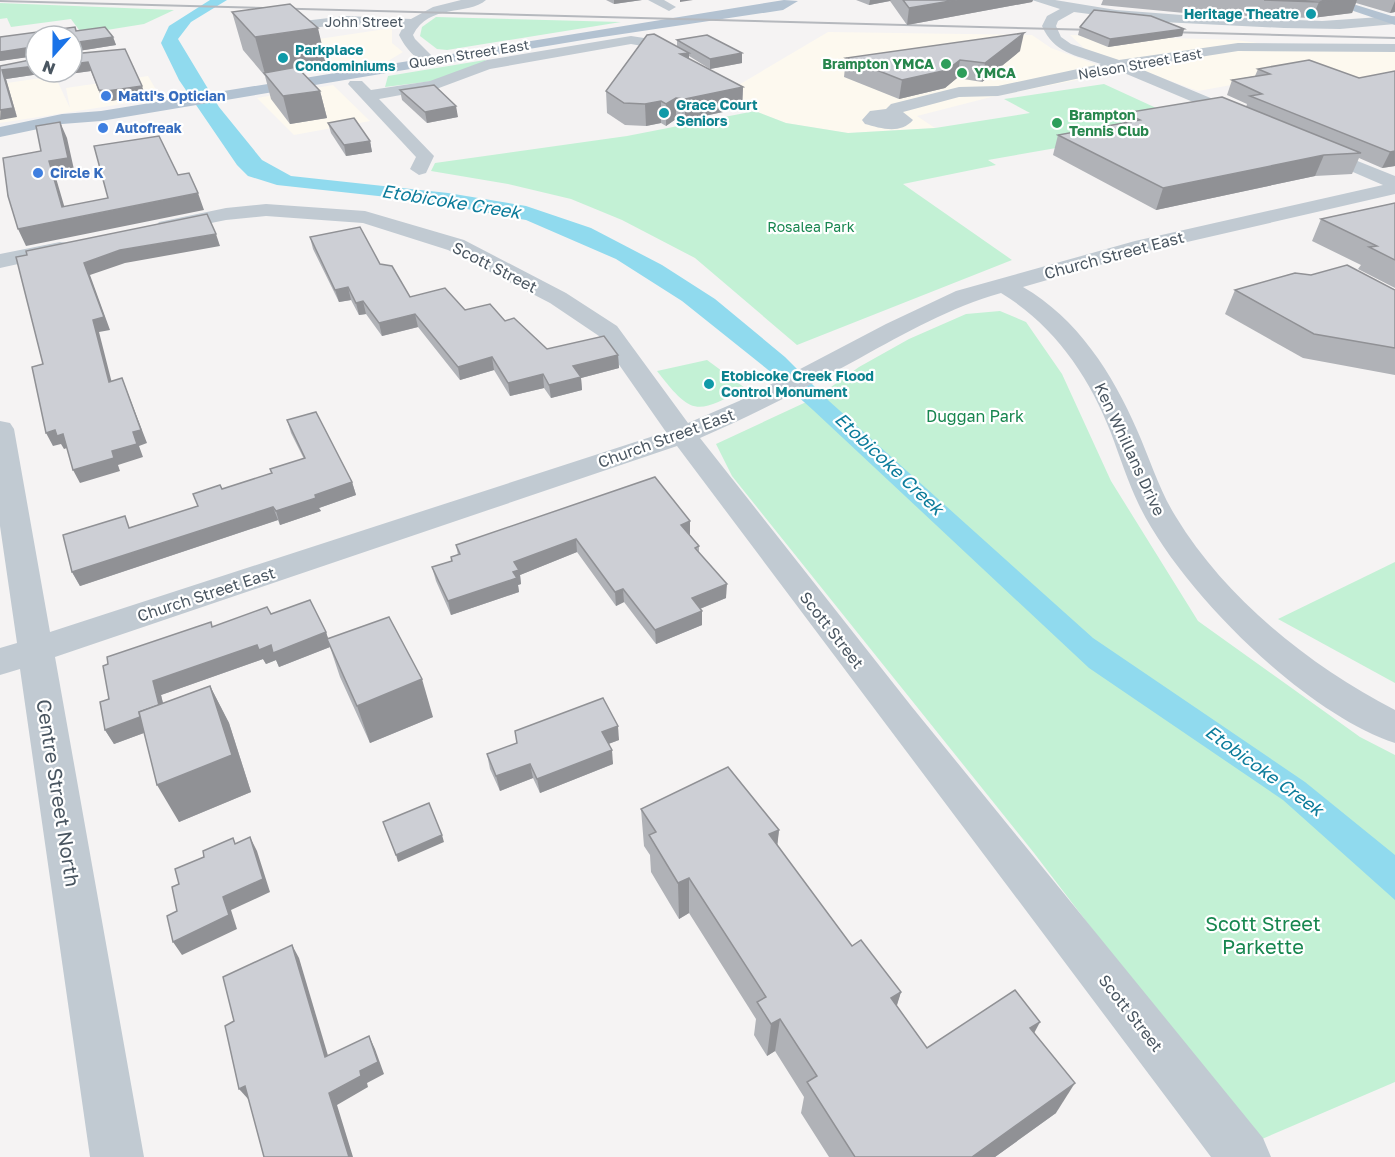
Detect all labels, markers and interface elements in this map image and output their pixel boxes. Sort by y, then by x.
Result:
place label: Heritage Theatre [1184,5,1299,22]
marker: Heritage Theatre [1304,7,1318,21]
street label: John Street [325,13,403,30]
north arrow [24,24,84,84]
street label: Queen Street East [408,36,530,71]
place label: Parkplace Condominiums [295,41,396,74]
street label: Nelson Street East [1077,44,1203,83]
marker: Parkplace Condominiums [276,51,290,65]
place label: Brampton YMCA [822,55,934,72]
text: N [39,56,58,80]
marker: Brampton YMCA [939,57,953,71]
place label: YMCA [974,64,1016,81]
marker: YMCA [955,66,969,80]
place label: Matti's Optician [118,87,225,104]
marker: Matti's Optician [99,89,113,103]
place label: Grace Court Seniors [676,96,758,129]
marker: Grace Court Seniors [657,106,671,120]
place label: Brampton Tennis Club [1069,106,1149,139]
marker: Brampton Tennis Club [1050,116,1064,130]
place label: Autofreak [115,119,182,136]
marker: Autofreak [96,121,110,135]
place label: Circle K [50,164,104,181]
marker: Circle K [31,166,45,180]
water label: Etobicoke Creek [380,179,524,223]
park label: Rosalea Park [767,218,855,235]
street label: Church Street East [1042,227,1186,283]
street label: Scott Street [449,237,541,297]
place label: Etobicoke Creek Flood Control Monument [721,367,874,400]
marker: Etobicoke Creek Flood Control Monument [702,377,716,391]
street label: Ken Whillans Drive [1090,379,1170,519]
street label: Church Street East [595,404,737,472]
park label: Duggan Park [926,406,1024,426]
water label: Etobicoke Creek [831,407,950,520]
street label: Church Street East [134,562,278,626]
street label: Scott Street [796,587,868,673]
street label: Centre Street North [32,697,86,888]
water label: Etobicoke Creek [1201,720,1329,821]
park label: Scott Street Parkette [1205,911,1321,958]
street label: Scott Street [1095,970,1167,1056]

